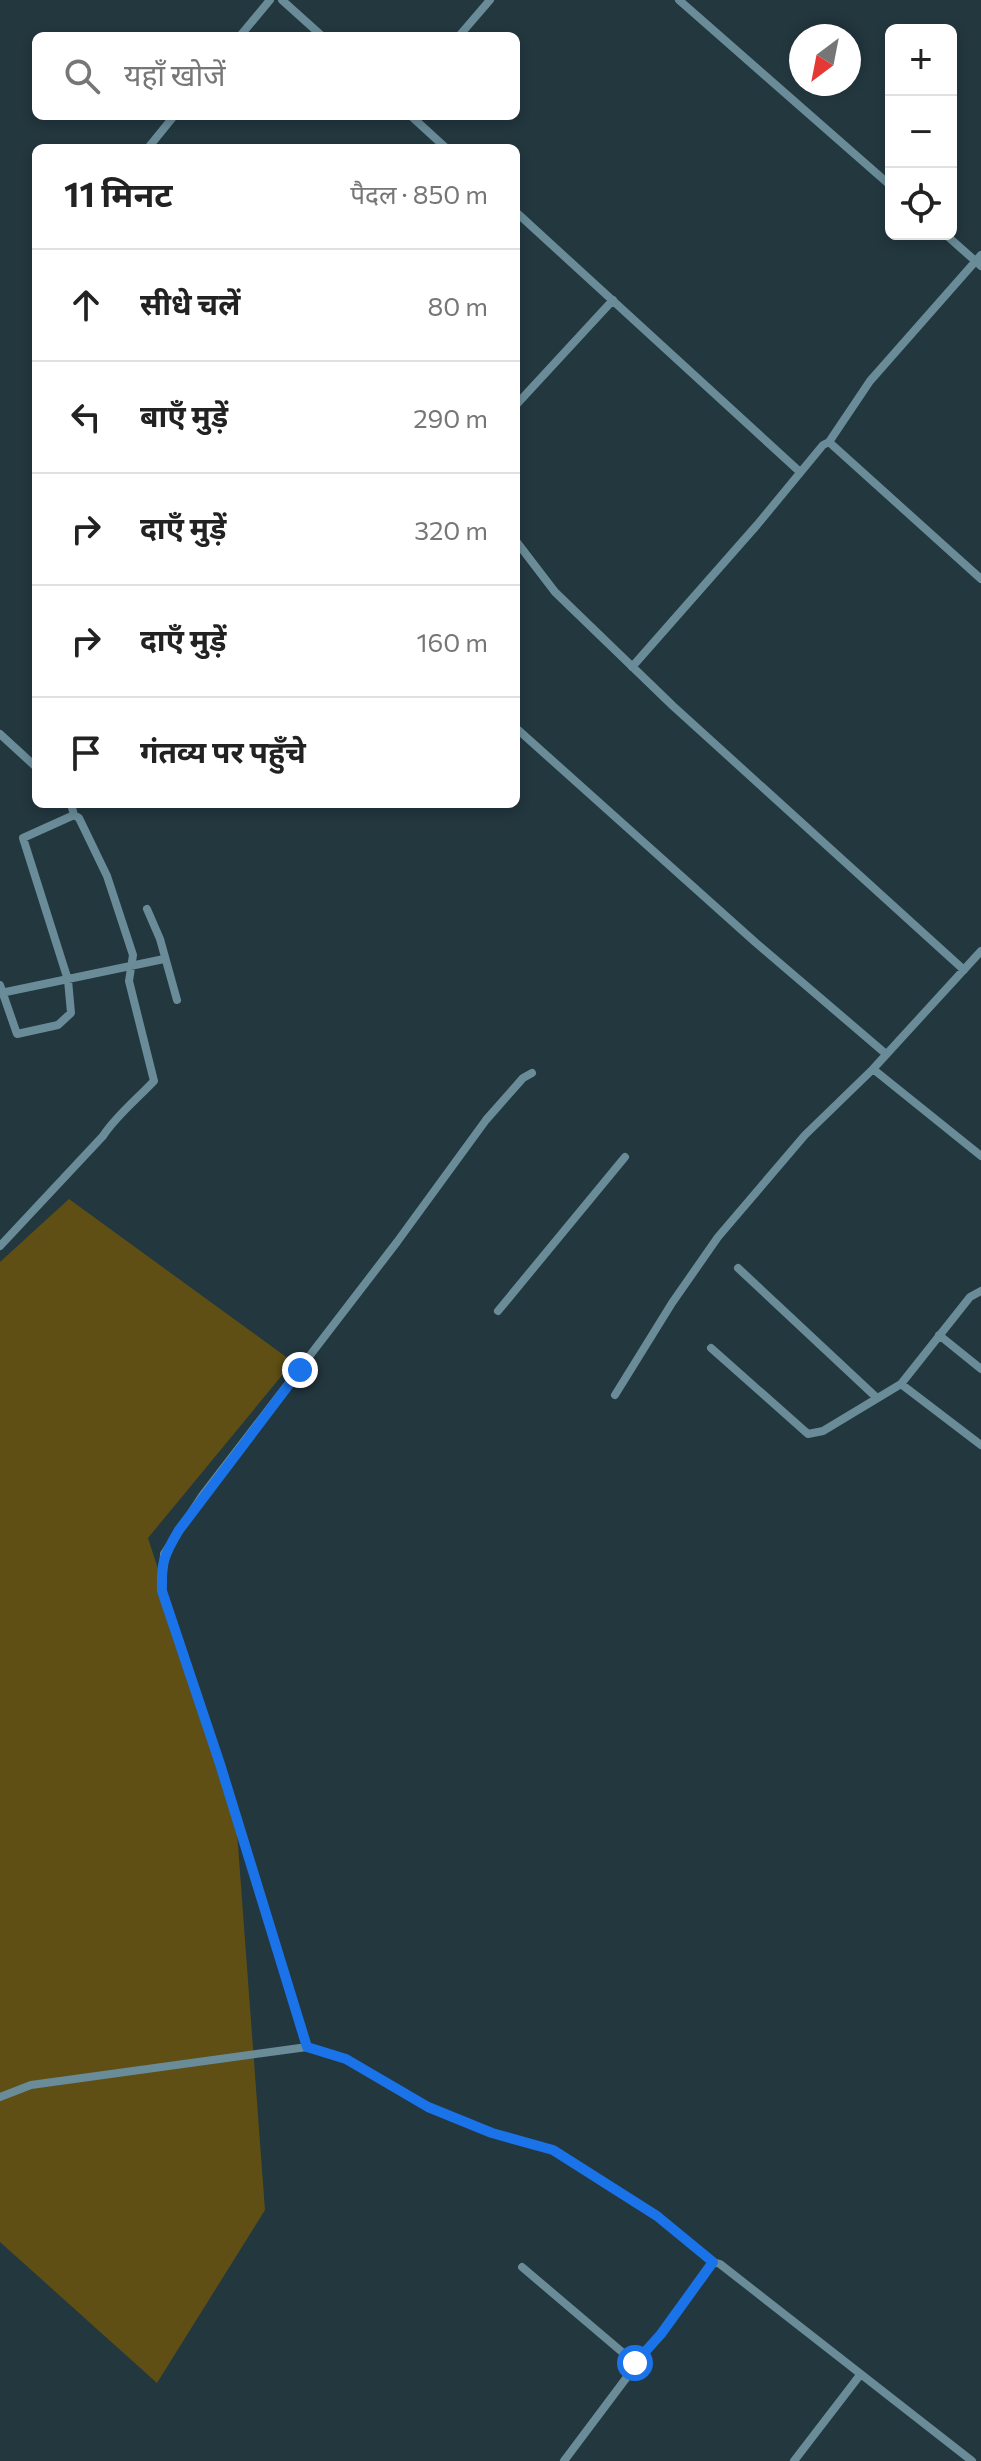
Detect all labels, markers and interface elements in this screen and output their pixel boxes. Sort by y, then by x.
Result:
north arrow [789,24,861,96]
map controls [885,24,957,240]
button: + [885,24,957,96]
search box [32,32,520,120]
icon: search [60,54,104,98]
text: यहाँ खोजें [124,55,225,92]
button: − [885,96,957,168]
button: locate [885,168,957,240]
text: 11 मिनट [64,172,173,214]
text: पैदल · 850 m [350,178,488,209]
icon: ahead [64,283,108,327]
text: सीधे चलें [140,284,240,321]
text: 80 m [428,290,488,321]
icon: left [64,395,108,439]
text: बाएँ मुड़ें [140,396,228,433]
text: 290 m [413,402,488,433]
icon: right [64,507,108,551]
text: दाएँ मुड़ें [140,508,226,545]
text: 320 m [414,514,488,545]
icon: right [64,619,108,663]
text: दाएँ मुड़ें [140,620,226,657]
text: 160 m [416,626,488,657]
icon: arrive [64,731,108,775]
text: गंतव्य पर पहुँचे [140,732,306,769]
route end [282,1352,318,1388]
route start [617,2345,653,2381]

